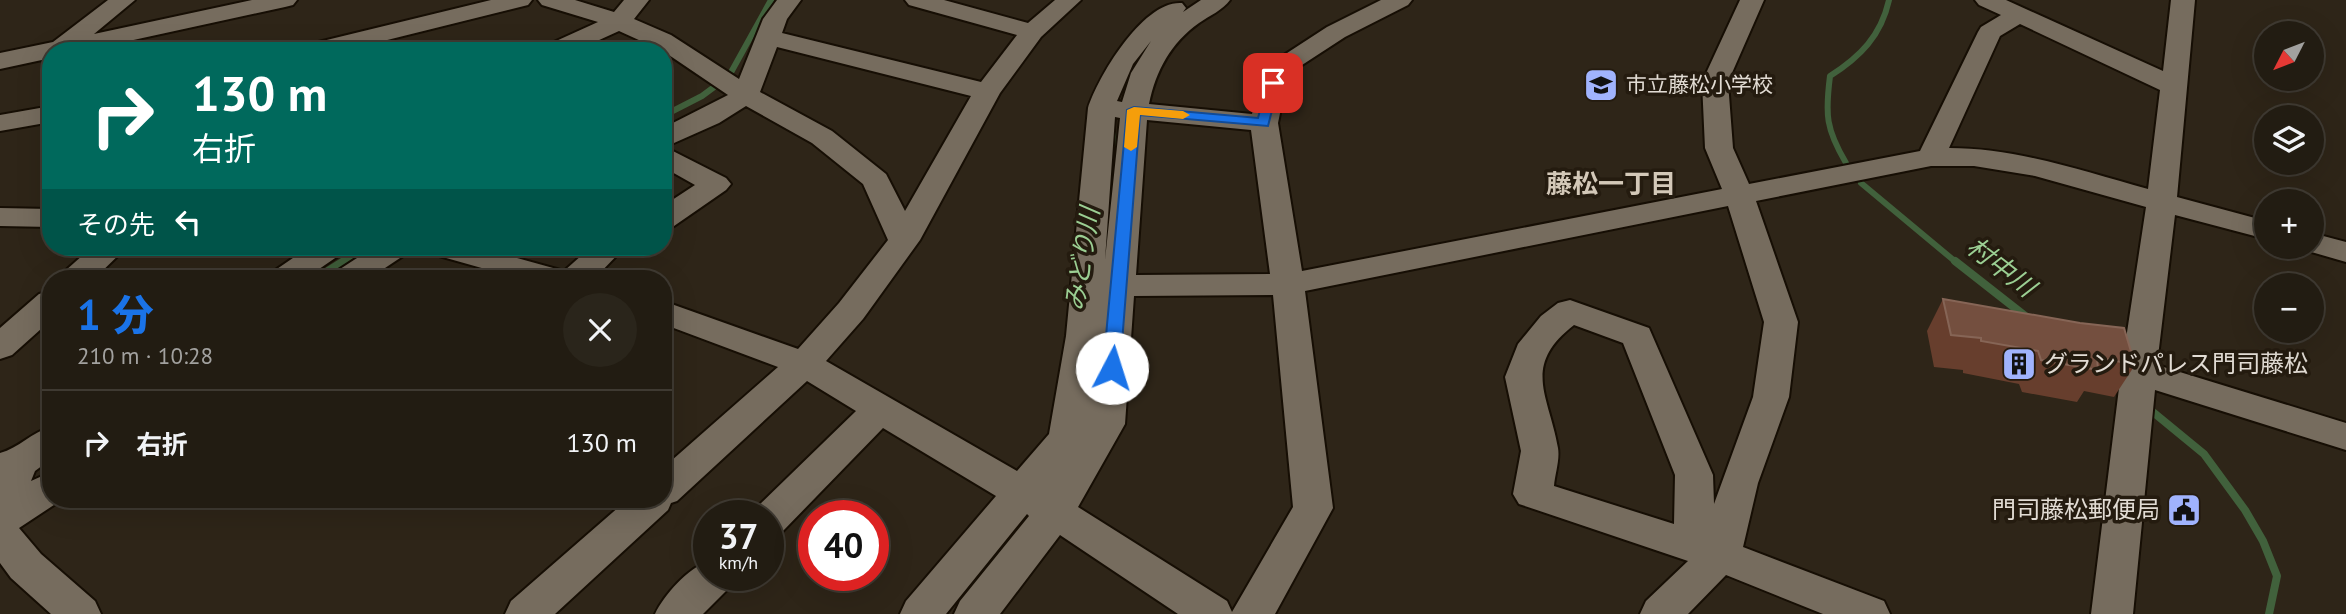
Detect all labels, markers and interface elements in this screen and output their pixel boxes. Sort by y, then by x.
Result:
north arrow [2254,21,2324,91]
map controls [2254,21,2324,343]
pin [1243,53,1303,113]
text: 130 m [192,61,327,125]
icon: arrive [1254,64,1292,102]
school or university icon: 市立藤松小学校 [1582,66,1620,104]
icon: right [77,70,168,161]
place label: 市立藤松小学校 [1626,71,1773,98]
button: layers [2254,105,2324,175]
text: 右折 [192,127,256,169]
district label: 藤松一丁目 [1546,167,1676,200]
button: + [2254,189,2324,259]
water label: みどり川 [1057,202,1106,313]
icon: left [169,203,207,241]
text: その先 [77,208,155,241]
water label: 村中川 [1960,230,2045,305]
button: − [2254,273,2324,343]
text: 1 分 [77,287,153,342]
button: close [563,293,637,367]
position arrow [1075,331,1149,405]
text: 210 m · 10:28 [77,341,213,370]
building icon: グランドパレス門司藤松 [2000,345,2038,383]
place label: グランドパレス門司藤松 [2044,348,2308,379]
icon: right [77,424,115,462]
text: 130 m [566,426,637,459]
text: 右折 [136,428,188,461]
public building icon: 門司藤松郵便局 [2165,491,2203,529]
place label: 門司藤松郵便局 [1992,494,2160,525]
speed limit sign: 40 [798,500,889,591]
text: 37 [719,513,758,559]
text: km/h [719,551,758,574]

